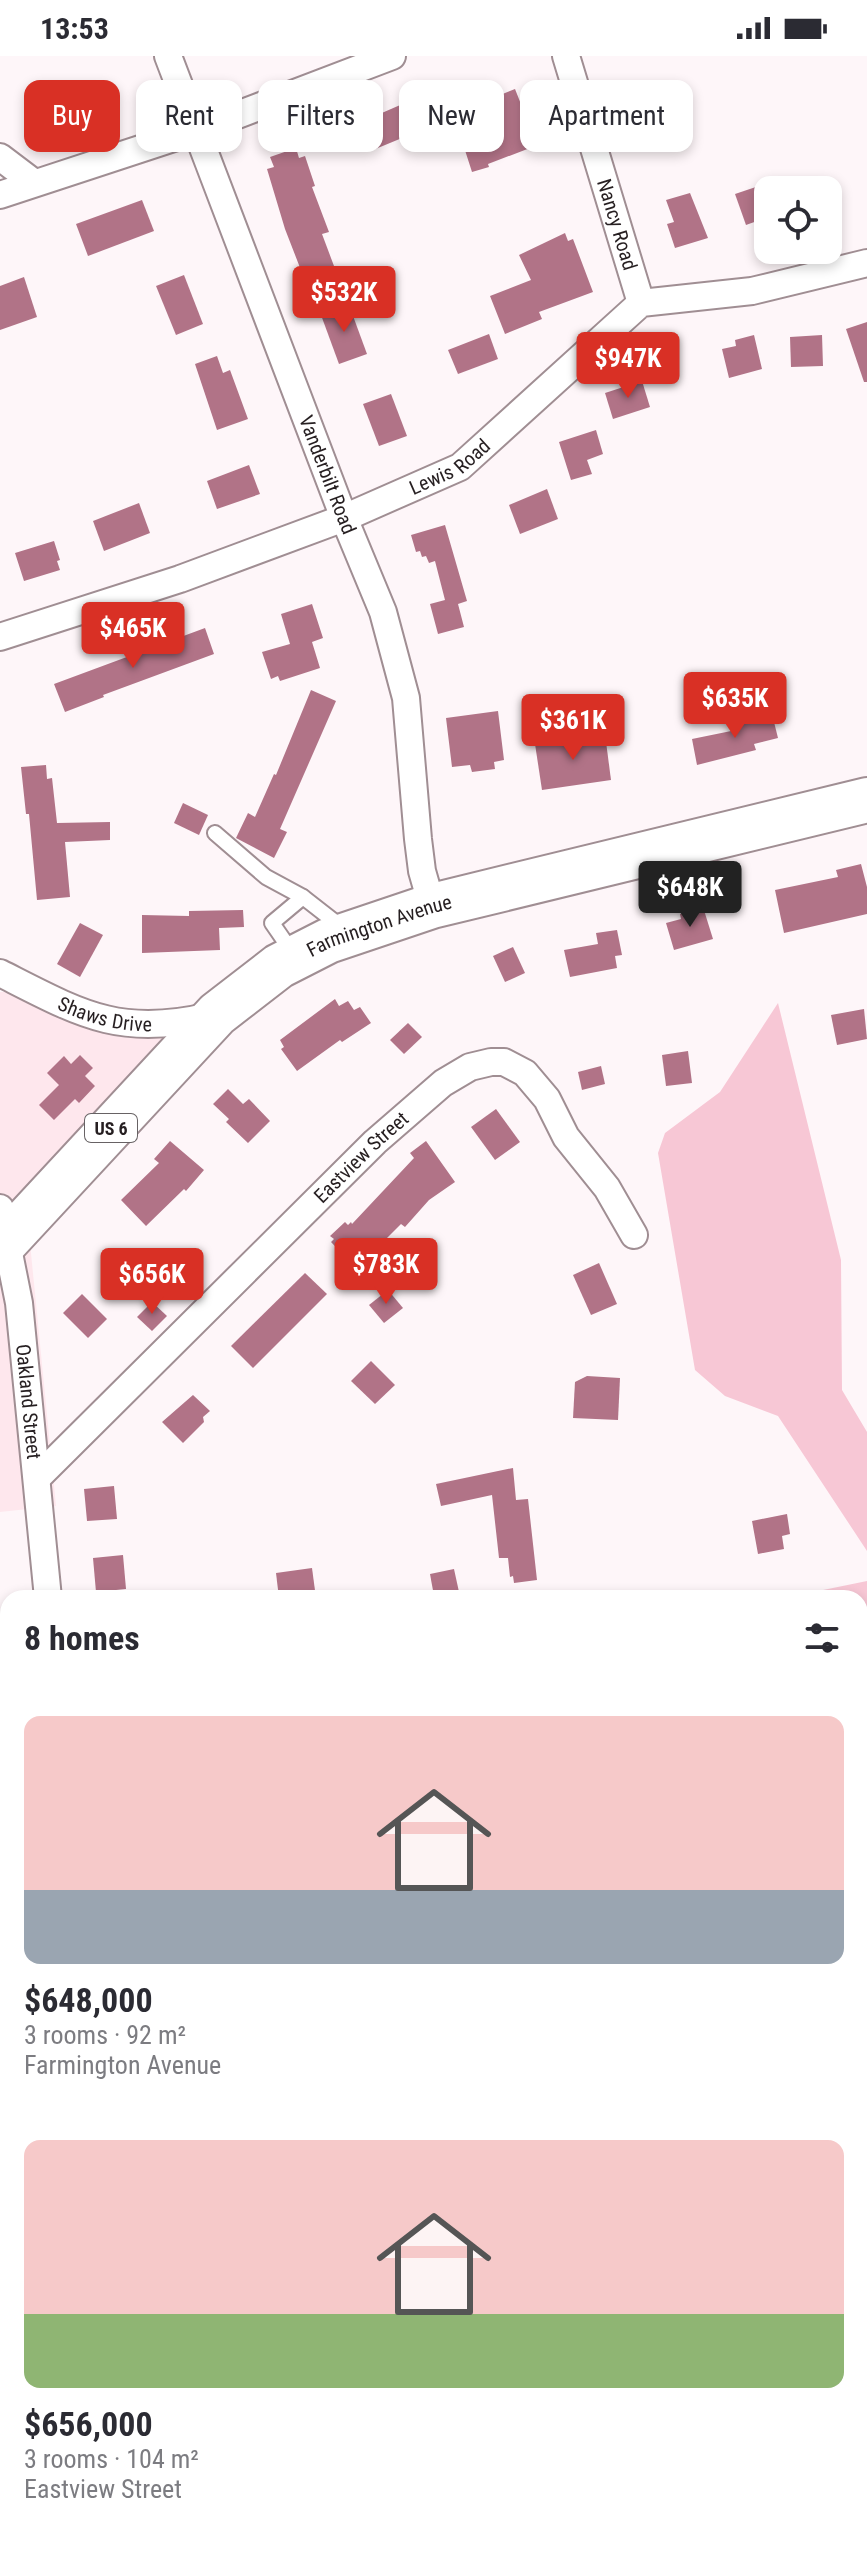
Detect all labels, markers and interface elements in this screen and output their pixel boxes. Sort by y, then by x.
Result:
text: 13:53 [40,11,109,46]
chip: Buy [24,80,120,152]
chip: Rent [136,80,242,152]
chip: Filters [258,80,383,152]
chip: New [399,80,504,152]
chip: Apartment [520,80,693,152]
street label: Nancy Road [592,176,642,273]
map controls [754,176,842,264]
button: locate [754,176,842,264]
pin: $532K [288,266,400,334]
text: $532K [311,277,377,307]
pin: $947K [572,332,684,400]
text: $947K [595,343,661,373]
street label: Vanderbilt Road [294,412,361,538]
street label: Lewis Road [406,434,495,500]
pin: $465K [77,602,189,670]
text: $465K [100,613,166,643]
pin: $635K [679,672,791,740]
text: $635K [702,683,768,713]
pin: $361K [517,694,629,762]
text: $361K [540,705,606,735]
pin: $648K [634,861,746,929]
text: $648K [657,872,723,902]
street label: Farmington Avenue [303,890,454,962]
street label: Shaws Drive [54,991,152,1036]
street label: Eastview Street [309,1107,413,1208]
road number: US 6 [85,1114,137,1142]
pin: $783K [330,1238,442,1306]
pin: $656K [96,1248,208,1316]
text: $783K [353,1249,419,1279]
text: $656K [119,1259,185,1289]
street label: Oakland Street [11,1343,46,1461]
icon: filters [800,1616,844,1660]
text: 8 homes [24,1618,140,1658]
icon: home [362,1768,506,1912]
text: $648,000 [24,1980,153,2020]
text: 3 rooms · 92 m² [24,2020,186,2050]
text: Farmington Avenue [24,2050,221,2080]
icon: home [362,2192,506,2336]
text: $656,000 [24,2404,153,2444]
text: 3 rooms · 104 m² [24,2444,199,2474]
text: Eastview Street [24,2474,182,2504]

